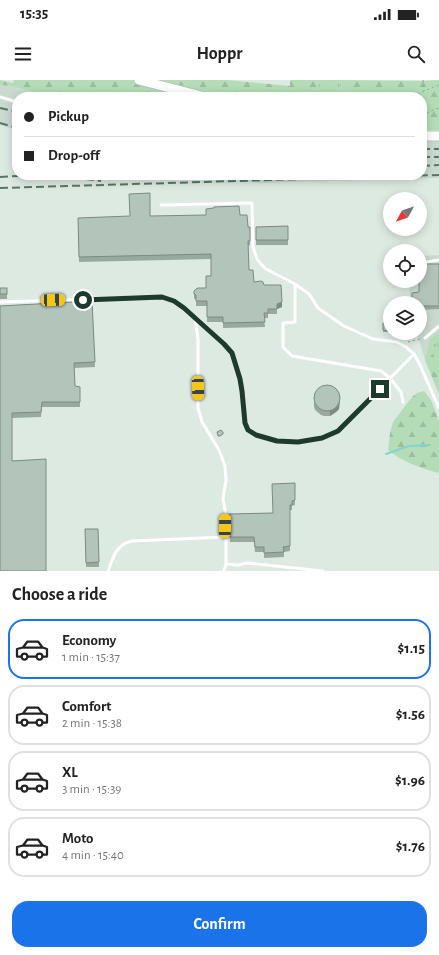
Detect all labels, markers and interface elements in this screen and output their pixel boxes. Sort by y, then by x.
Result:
text: 15:35 [20,6,48,21]
icon: menu [12,43,34,65]
icon: search [405,43,427,65]
text: Hoppr [197,45,242,63]
text: Pickup [48,109,89,124]
text: Drop-off [48,148,100,163]
north arrow [383,192,427,236]
map controls [383,192,427,340]
button: locate [383,244,427,288]
route start [74,291,92,309]
car [41,294,65,306]
button: layers [383,296,427,340]
car [192,376,204,400]
route end [371,380,389,398]
car [219,514,231,538]
text: Choose a ride [12,586,107,604]
icon: car [14,631,50,667]
text: Economy [62,633,116,648]
text: $1.15 [398,641,425,656]
text: 1 min · 15:37 [62,651,120,664]
icon: car [14,697,50,733]
text: Comfort [62,699,111,714]
text: $1.56 [396,707,425,722]
text: 2 min · 15:38 [62,717,122,730]
icon: car [14,763,50,799]
text: XL [62,765,78,780]
text: $1.96 [395,773,425,788]
text: 3 min · 15:39 [62,783,121,796]
icon: car [14,829,50,865]
text: Moto [62,831,94,846]
text: $1.76 [396,839,425,854]
text: 4 min · 15:40 [62,849,124,862]
button: Confirm [12,901,427,947]

